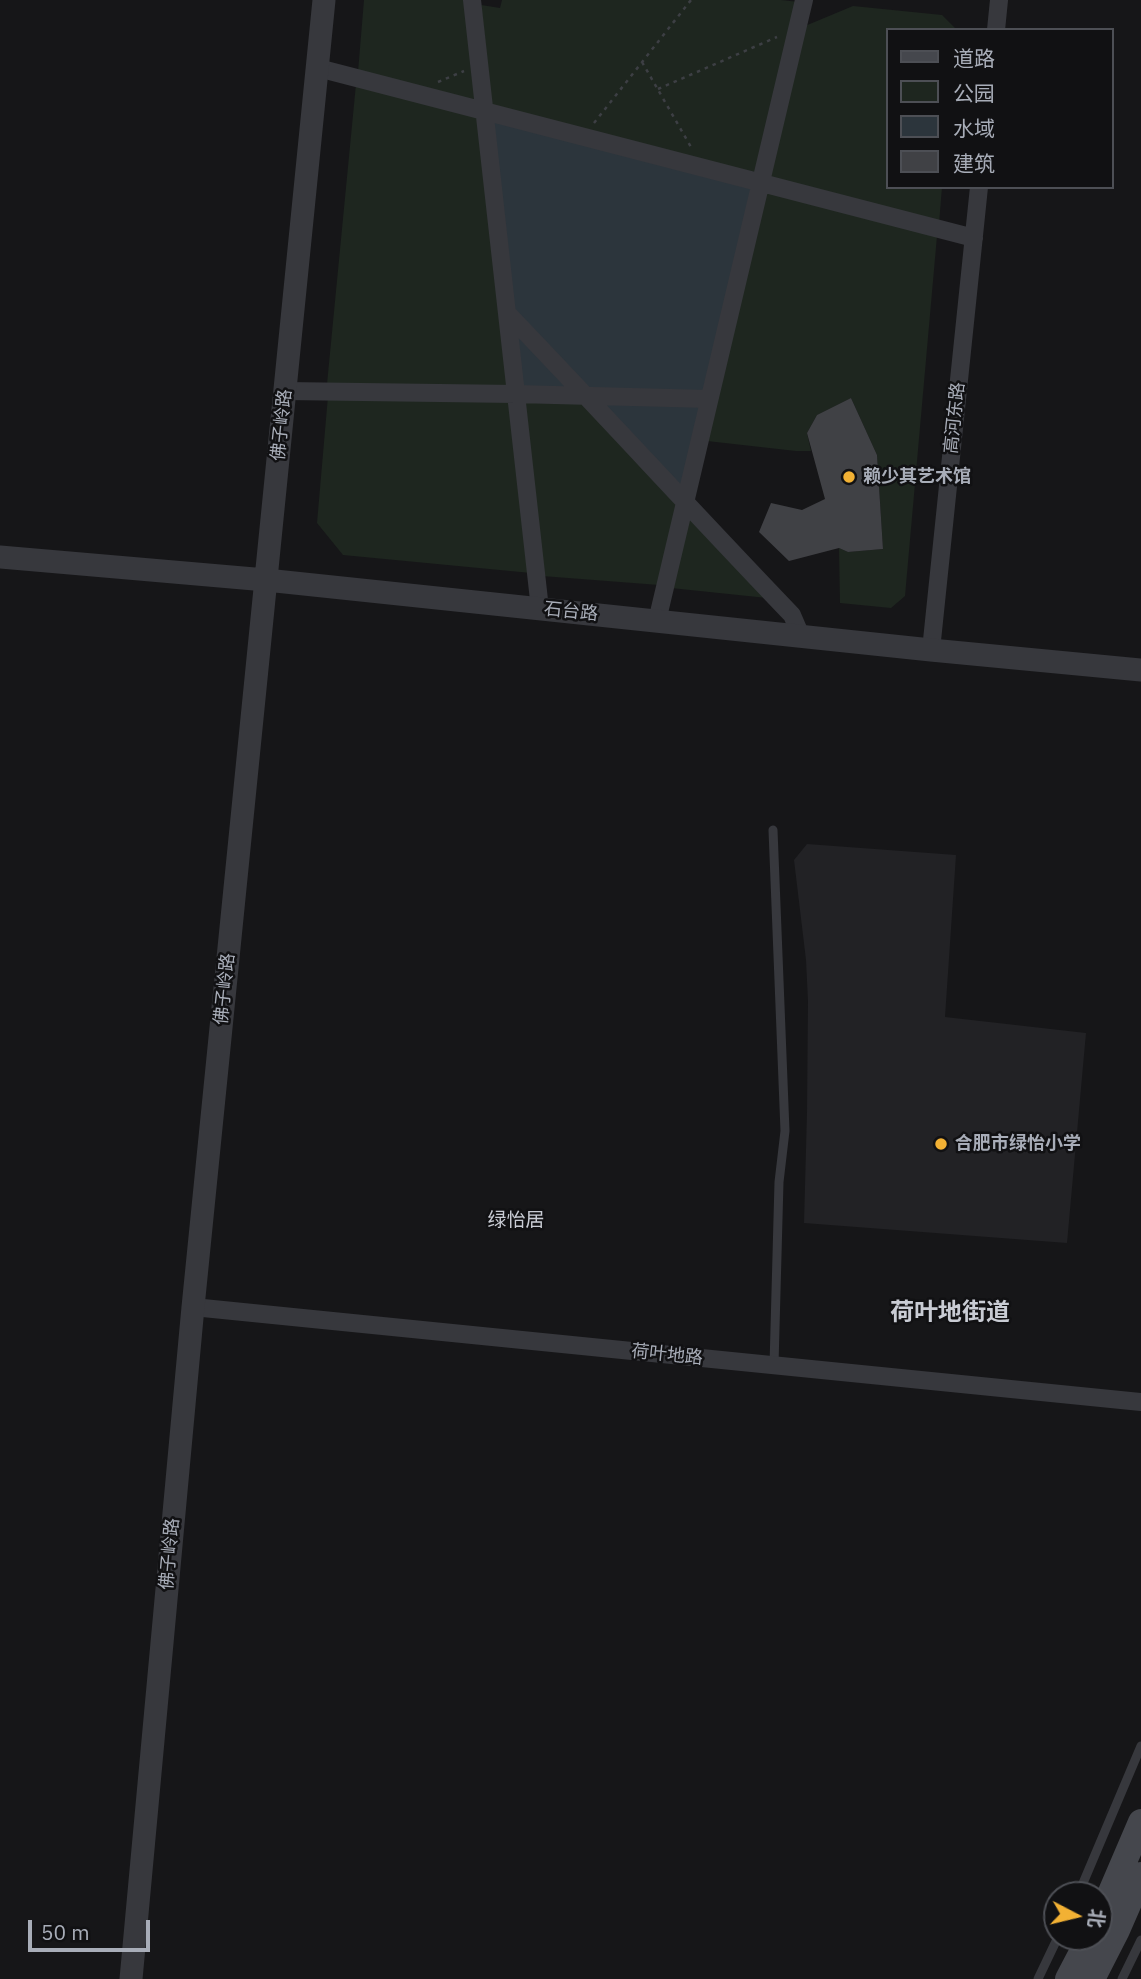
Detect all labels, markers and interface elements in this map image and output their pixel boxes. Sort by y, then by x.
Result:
legend [886,28,1113,189]
text: 道路 [953,44,995,72]
text: 公园 [953,79,995,107]
text: 水域 [953,114,995,142]
text: 建筑 [953,149,995,177]
street label: 高河东路 [940,381,970,455]
street label: 佛子岭路 [267,388,297,462]
place label: 赖少其艺术馆 [863,466,971,488]
marker: 赖少其艺术馆 [841,469,857,485]
street label: 石台路 [543,598,599,626]
street label: 佛子岭路 [210,952,240,1026]
place label: 合肥市绿怡小学 [955,1133,1081,1155]
marker: 合肥市绿怡小学 [933,1136,949,1152]
district label: 绿怡居 [488,1210,544,1232]
district label: 荷叶地街道 [890,1299,1010,1327]
street label: 荷叶地路 [630,1340,704,1370]
street label: 佛子岭路 [156,1517,184,1591]
north arrow [1043,1881,1113,1951]
scale bar [32,1906,154,1950]
text: 北 [1084,1907,1110,1929]
text: 50 m [41,1918,90,1946]

